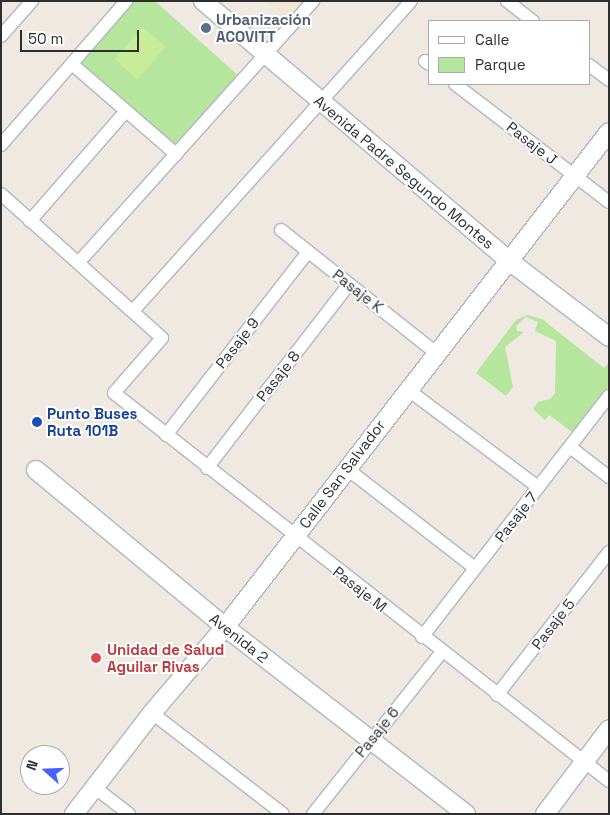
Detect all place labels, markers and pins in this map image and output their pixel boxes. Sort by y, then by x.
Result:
place label: Urbanización ACOVITT [216,10,311,45]
marker: Urbanización ACOVITT [200,22,212,34]
place label: Punto Buses Ruta 101B [47,404,137,439]
marker: Punto Buses Ruta 101B [31,416,43,428]
place label: Unidad de Salud Aguilar Rivas [107,640,224,675]
marker: Unidad de Salud Aguilar Rivas [89,651,103,665]

